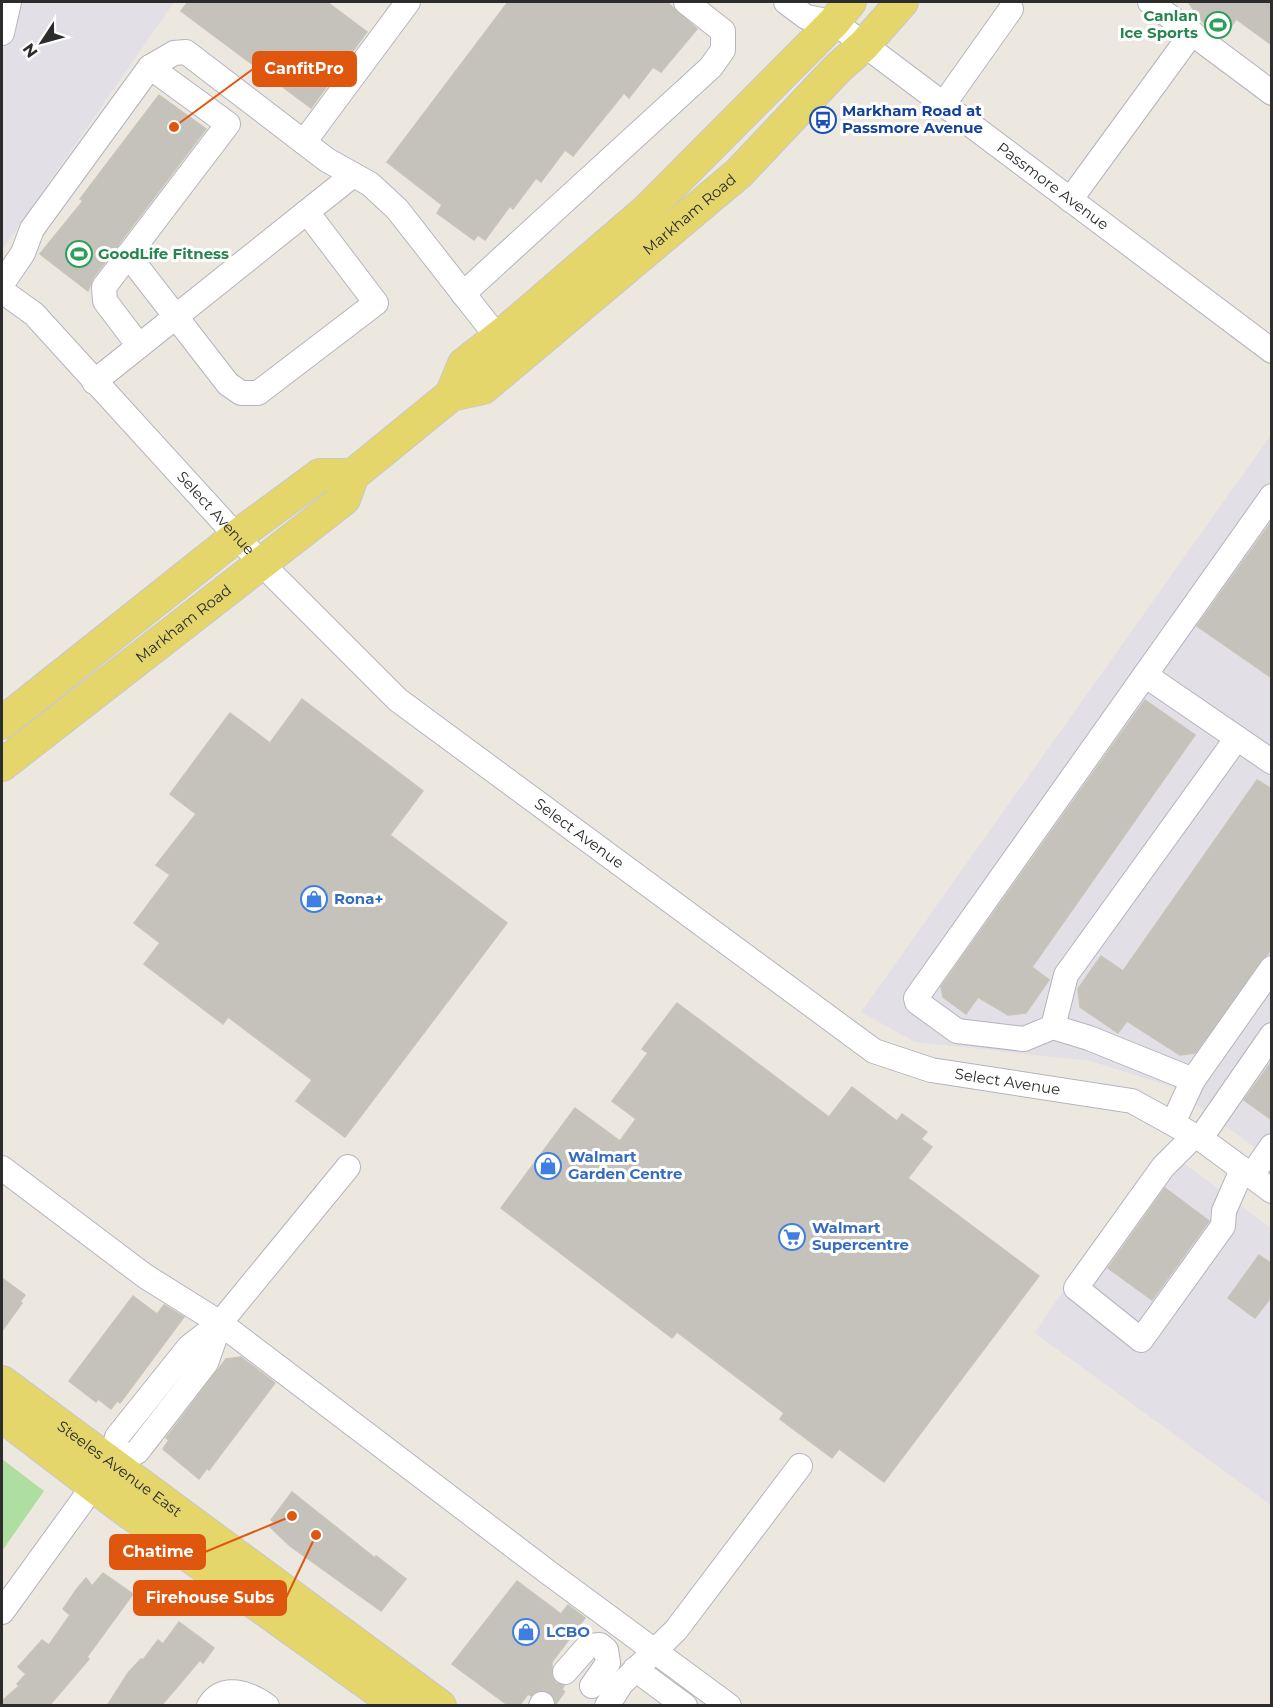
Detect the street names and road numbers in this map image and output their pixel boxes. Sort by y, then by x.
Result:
street label: Passmore Avenue [993,138,1113,234]
street label: Markham Road [639,169,740,259]
street label: Select Avenue [173,467,259,559]
street label: Markham Road [132,580,235,667]
street label: Select Avenue [531,794,628,872]
street label: Select Avenue [953,1064,1062,1099]
street label: Steeles Avenue East [54,1416,186,1521]

